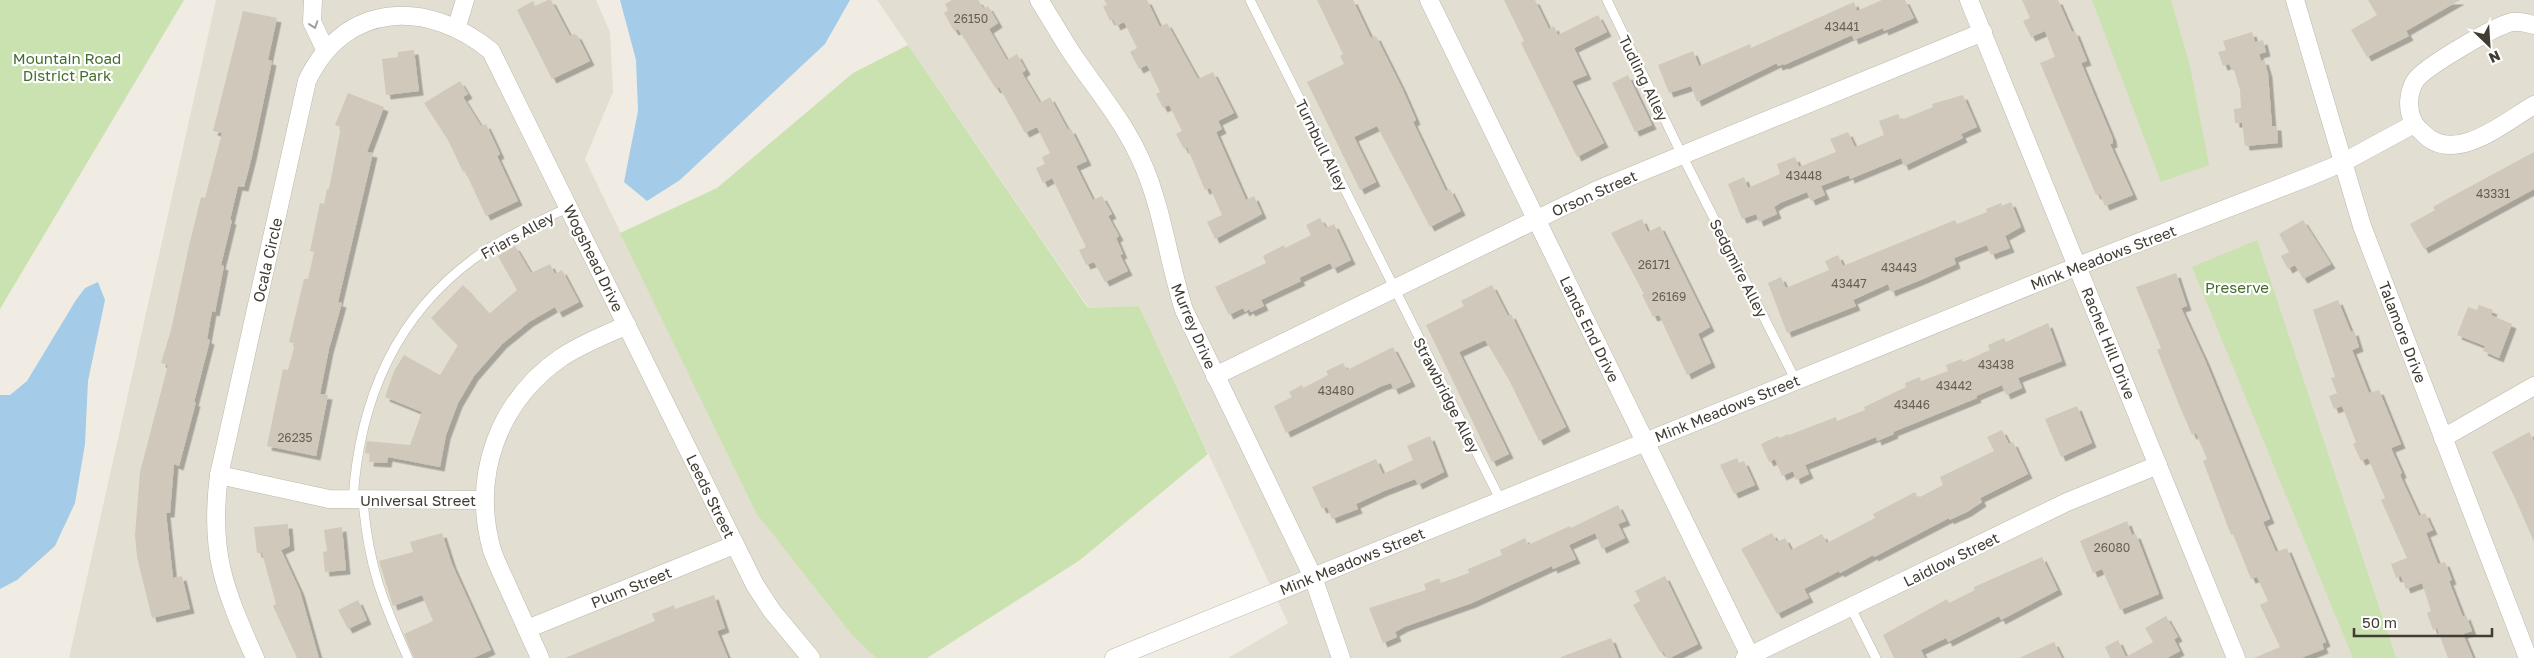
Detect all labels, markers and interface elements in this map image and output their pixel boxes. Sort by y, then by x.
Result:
house number: 26150 [954,11,988,26]
house number: 43441 [1825,19,1860,34]
one-way arrow [309,20,319,29]
north arrow [2464,20,2514,70]
street label: Tudling Alley [1615,32,1673,124]
text: N [2486,47,2503,67]
park label: Mountain Road District Park [13,49,121,84]
street label: Turnbull Alley [1292,96,1352,194]
street label: Orson Street [1549,166,1639,220]
house number: 43448 [1786,168,1822,183]
house number: 43331 [2476,186,2510,201]
street label: Wogshead Drive [560,202,628,315]
street label: Friars Alley [477,207,557,262]
street label: Ocala Circle [249,216,286,304]
street label: Sedgmire Alley [1706,216,1772,321]
street label: Mink Meadows Street [2028,221,2178,293]
house number: 26171 [1638,257,1670,272]
house number: 43443 [1881,260,1917,275]
street label: Lands End Drive [1557,273,1624,385]
house number: 43447 [1831,276,1867,291]
park label: Preserve [2205,278,2269,296]
street label: Talamore Drive [2375,279,2431,386]
street label: Murrey Drive [1168,280,1220,372]
street label: Rachel Hill Drive [2078,284,2140,402]
house number: 26169 [1652,289,1686,304]
street label: Strawbridge Alley [1410,334,1484,456]
house number: 43438 [1978,357,2014,372]
street label: Mink Meadows Street [1652,371,1802,445]
house number: 43442 [1936,378,1972,393]
house number: 43480 [1318,383,1354,398]
house number: 43446 [1894,397,1930,412]
house number: 26235 [277,430,313,445]
street label: Leeds Street [683,451,739,541]
street label: Universal Street [360,491,476,509]
street label: Mink Meadows Street [1277,524,1427,598]
street label: Laidlow Street [1900,528,2002,590]
house number: 26080 [2094,540,2130,555]
street label: Plum Street [588,563,674,611]
scale bar [2354,606,2492,638]
text: 50 m [2362,613,2397,631]

